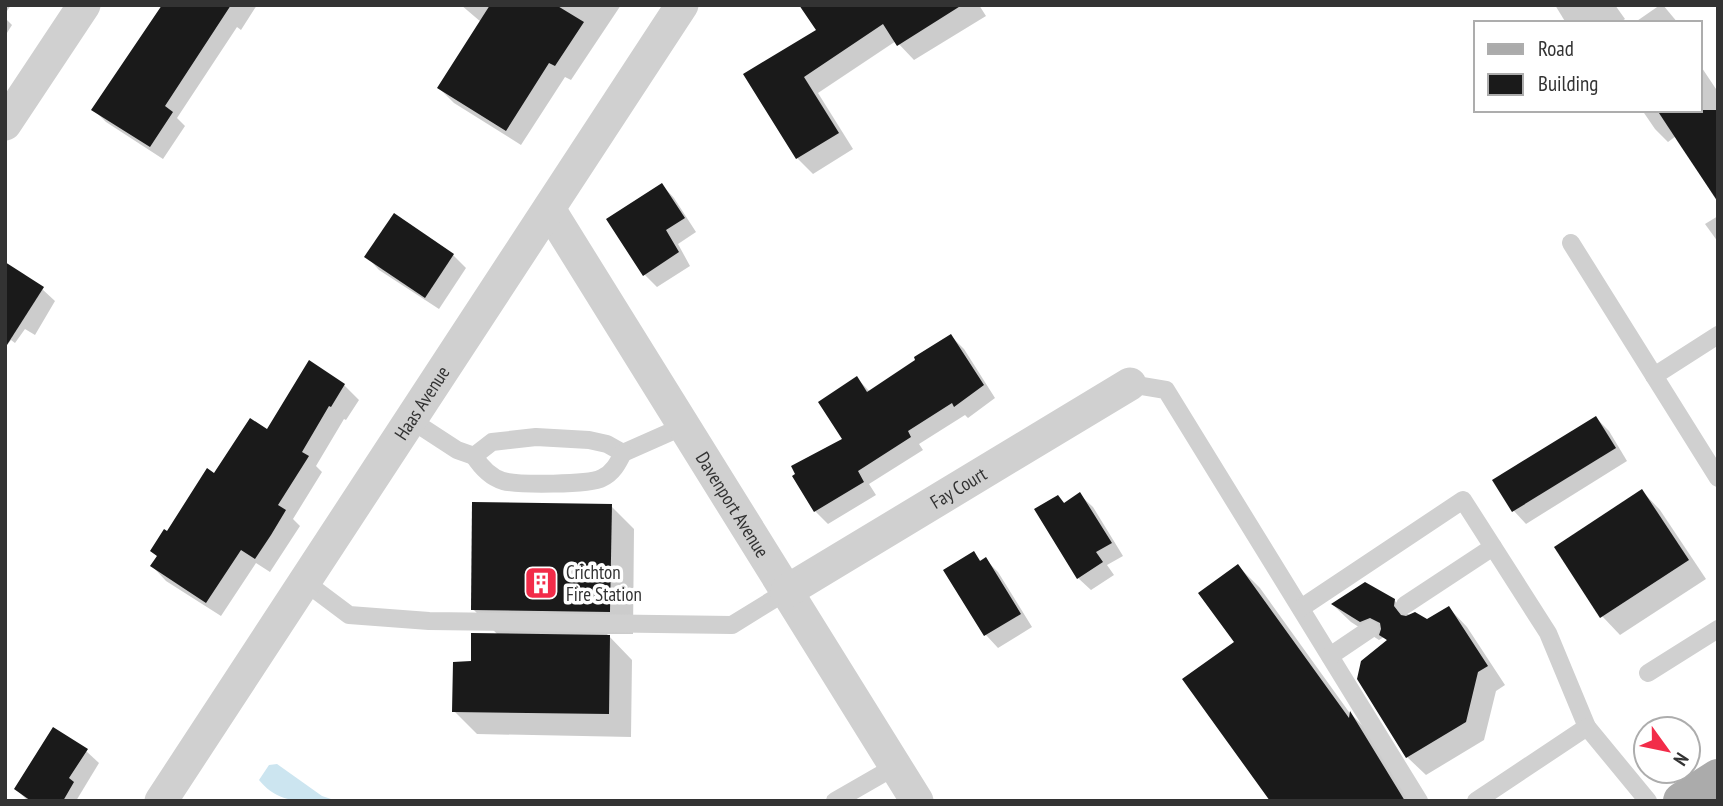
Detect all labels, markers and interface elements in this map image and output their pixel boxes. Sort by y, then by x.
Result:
legend [1474,21,1702,112]
text: Road [1538,35,1574,62]
text: Building [1538,70,1598,97]
street label: Haas Avenue [389,361,455,444]
street label: Davenport Avenue [691,447,775,562]
street label: Fay Court [926,461,991,514]
place label: Crichton Fire Station [566,560,642,606]
building icon: Crichton Fire Station [522,564,560,602]
north arrow [1632,715,1702,785]
text: N [1668,748,1694,770]

